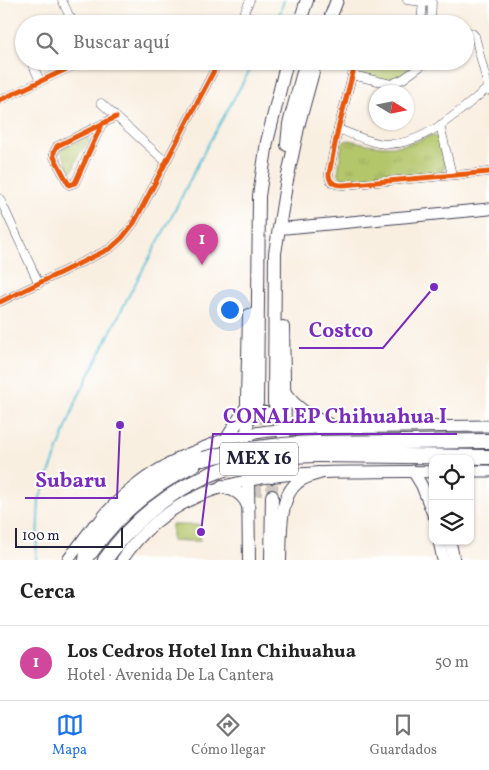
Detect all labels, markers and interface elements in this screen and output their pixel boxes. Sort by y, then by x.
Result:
search box [15,15,474,70]
icon: search [33,29,61,57]
text: Buscar aquí [73,30,170,56]
north arrow [369,85,414,130]
pin: 1 [186,224,218,265]
your location [217,297,243,323]
callout: Costco [299,312,383,348]
text: Costco [309,317,373,346]
callout: CONALEP Chihuahua I [213,398,457,434]
text: CONALEP Chihuahua I [223,403,447,432]
road number: MEX 16 [220,442,298,476]
map controls [429,455,474,545]
button: locate [429,455,474,500]
callout: Subaru [25,462,117,498]
text: Subaru [35,467,107,496]
button: layers [429,500,474,545]
scale bar [15,525,122,548]
text: 100 m [22,527,60,546]
text: Cerca [20,578,75,607]
text: Los Cedros Hotel Inn Chihuahua [67,639,356,665]
text: 1 [33,652,39,674]
text: 50 m [435,652,469,674]
text: Hotel · Avenida De La Cantera [67,665,274,687]
tab: Mapa [52,711,87,760]
tab: Cómo llegar [191,711,266,760]
tab: Guardados [370,711,437,760]

